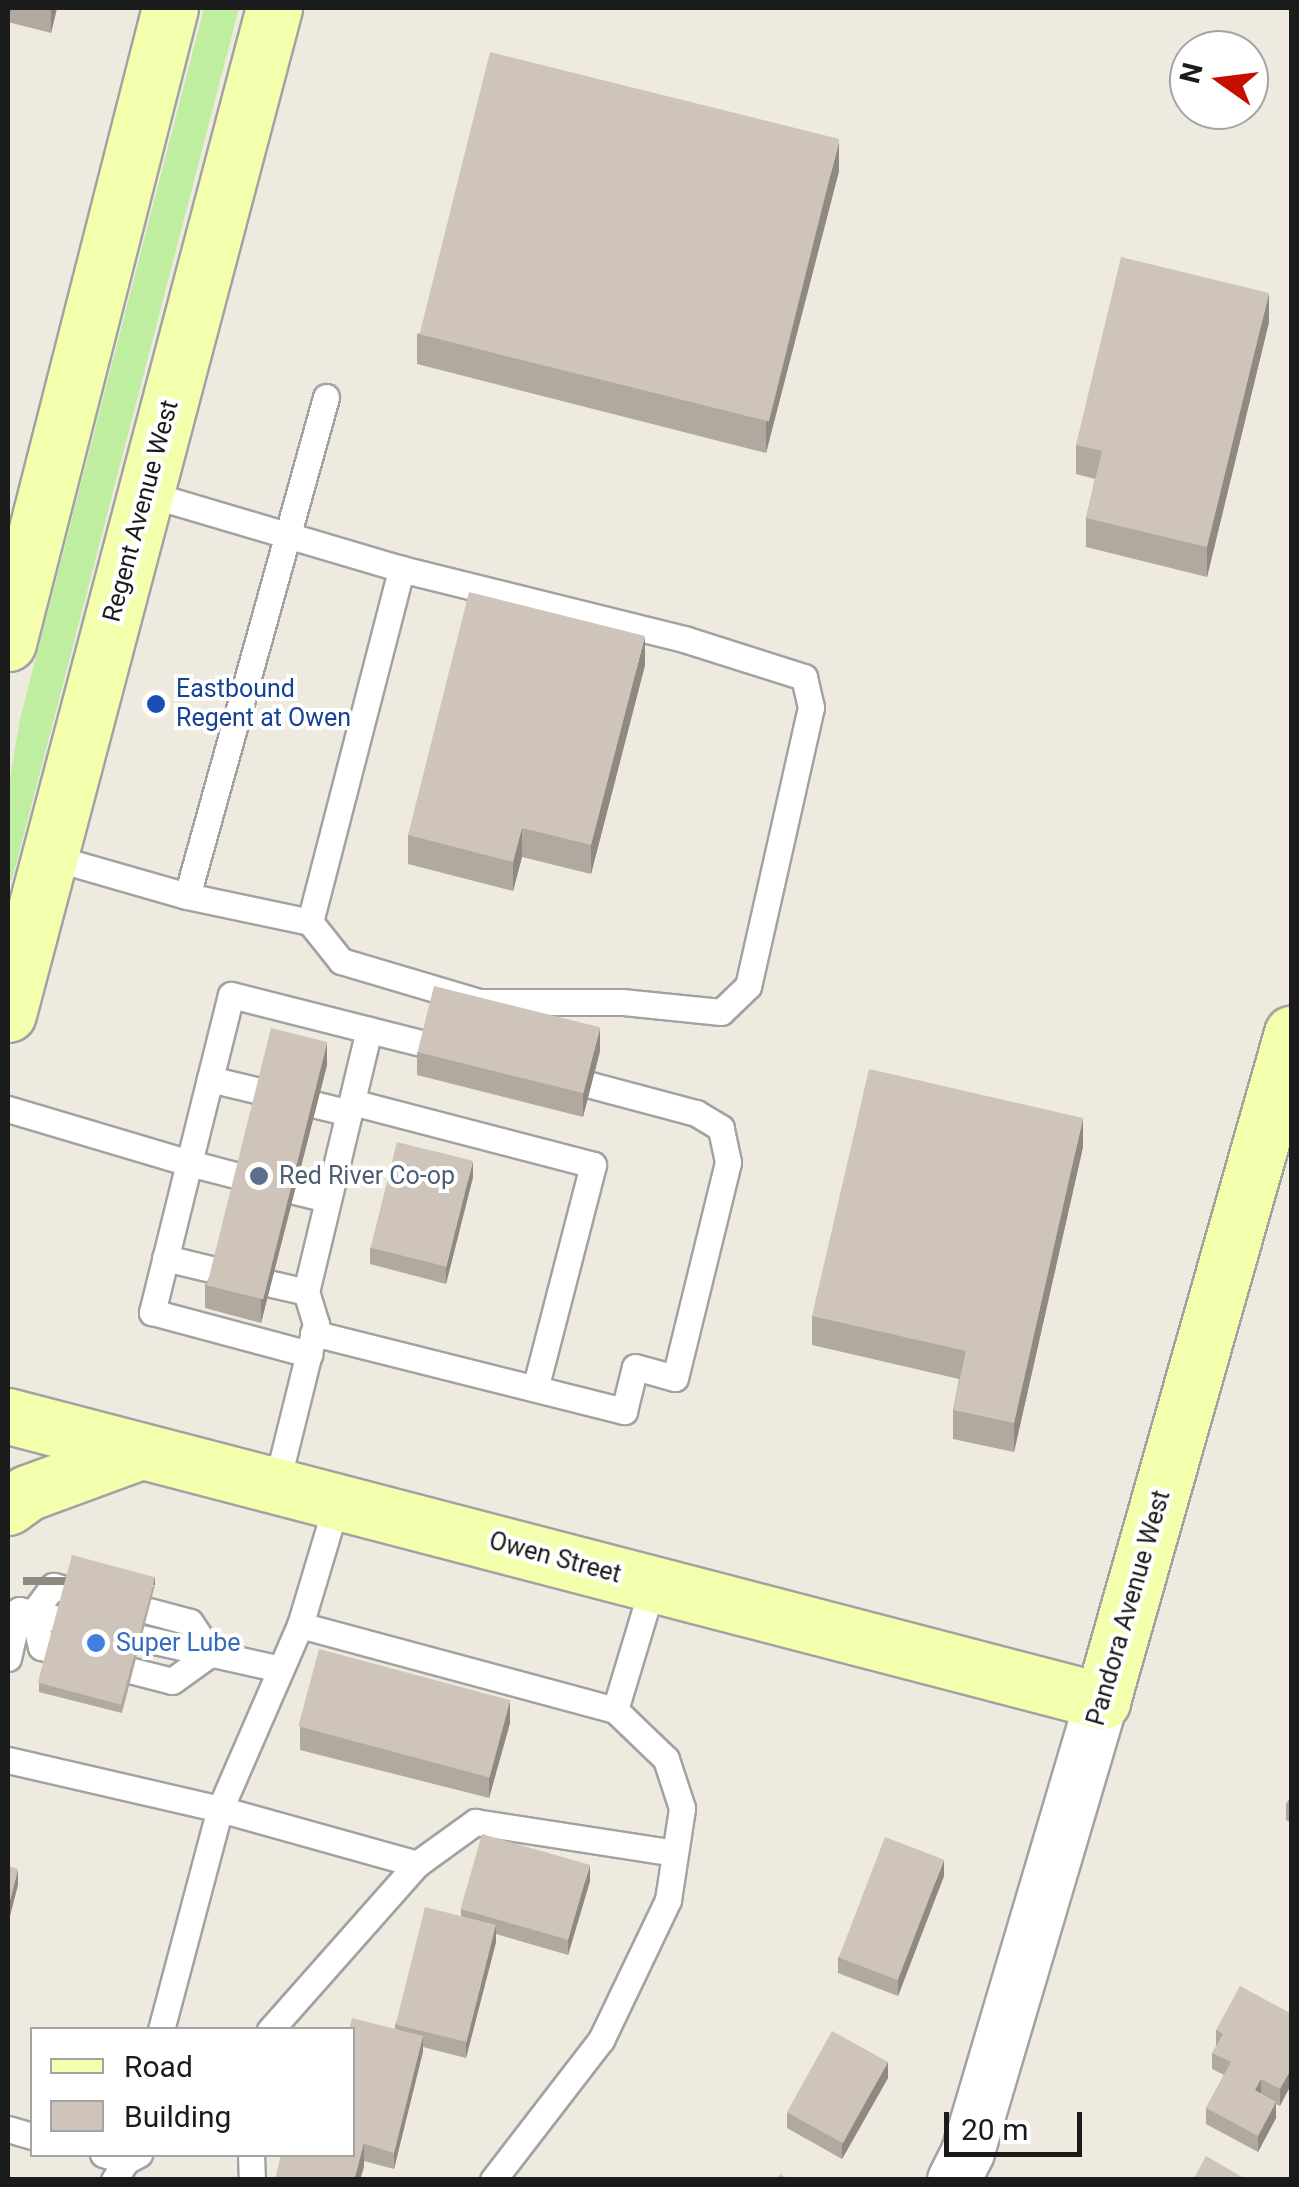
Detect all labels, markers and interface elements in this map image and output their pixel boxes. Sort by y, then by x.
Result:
north arrow [1169,30,1269,130]
text: N [1173,60,1210,87]
street label: Regent Avenue West [97,397,185,625]
place label: Eastbound Regent at Owen [176,675,351,734]
marker: Eastbound Regent at Owen [145,693,167,715]
place label: Red River Co-op [279,1161,455,1191]
marker: Red River Co-op [248,1165,270,1187]
street label: Pandora Avenue West [1081,1487,1177,1729]
street label: Owen Street [486,1526,624,1590]
place label: Super Lube [116,1628,241,1658]
marker: Super Lube [85,1632,107,1654]
legend [30,2027,355,2157]
text: Road [124,2049,193,2084]
scale bar [949,2092,1086,2154]
text: Building [124,2099,231,2134]
text: 20 m [961,2112,1028,2147]

